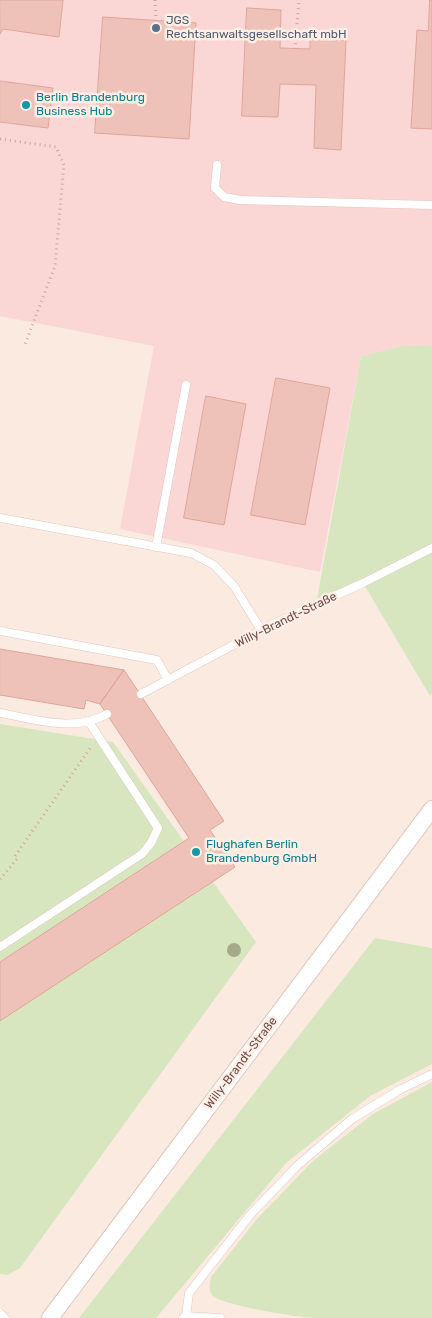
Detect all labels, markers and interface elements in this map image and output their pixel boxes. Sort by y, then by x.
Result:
place label: JGS Rechtsanwaltsgesellschaft mbH [166,14,347,42]
marker: JGS Rechtsanwaltsgesellschaft mbH [150,22,162,34]
place label: Berlin Brandenburg Business Hub [36,91,145,119]
marker: Berlin Brandenburg Business Hub [20,99,32,111]
street label: Willy-Brandt-Straße [233,589,339,651]
place label: Flughafen Berlin Brandenburg GmbH [206,838,317,866]
marker: Flughafen Berlin Brandenburg GmbH [190,846,202,858]
street label: Willy-Brandt-Straße [202,1014,280,1112]

